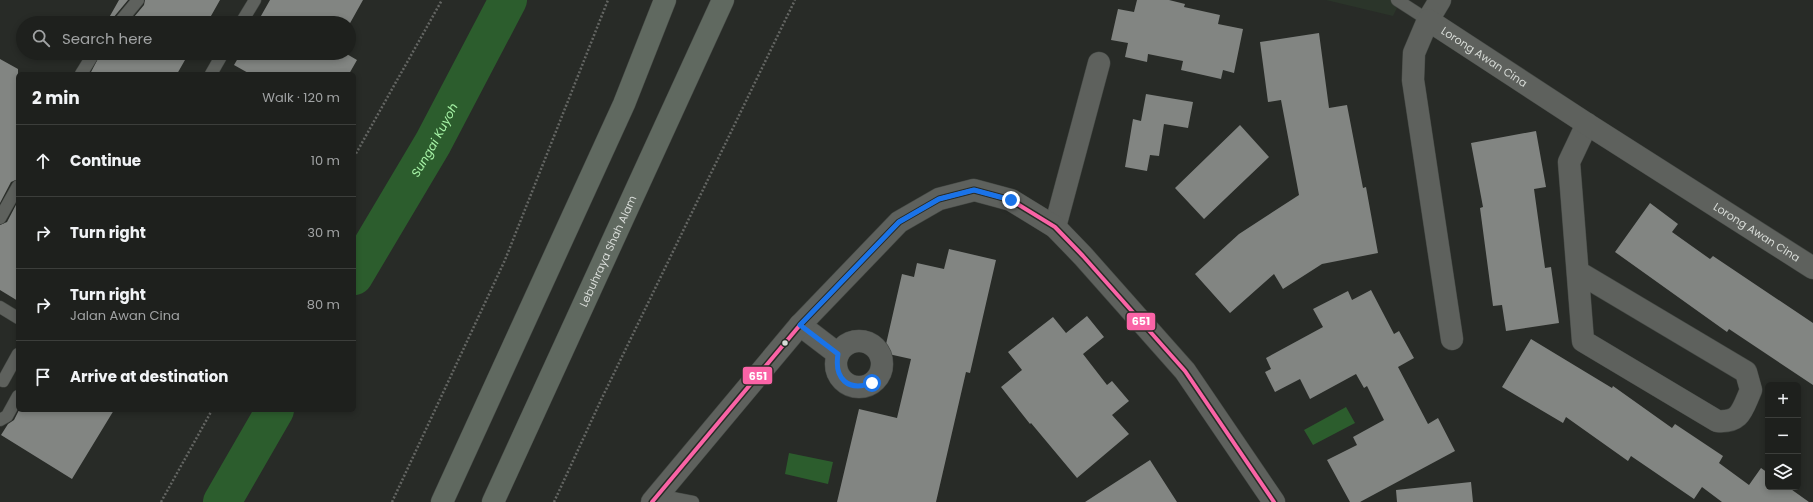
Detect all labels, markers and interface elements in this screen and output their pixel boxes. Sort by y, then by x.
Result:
search box [16,16,356,60]
street label: Lorong Awan Cina [1438,23,1530,91]
icon: search [30,27,52,49]
text: Search here [62,28,152,49]
text: 2 min [32,86,80,110]
text: Walk · 120 m [262,88,340,107]
water label: Sungai Kuyoh [406,100,461,180]
icon: ahead [32,150,54,172]
text: Continue [70,150,141,171]
text: 10 m [311,151,340,170]
route end [1002,191,1020,209]
street label: Lebuhraya Shah Alam [575,193,640,309]
street label: Lorong Awan Cina [1710,199,1803,266]
icon: right [32,222,54,244]
text: Turn right [70,222,146,243]
text: 30 m [307,223,340,242]
text: Turn right [70,284,146,305]
icon: right [32,294,54,316]
text: 80 m [307,295,340,314]
text: Jalan Awan Cina [70,306,180,325]
line badge: 651 [1126,312,1156,331]
text: 651 [1132,313,1150,329]
unlabelled marker [780,338,790,348]
icon: arrive [32,366,54,388]
text: Arrive at destination [70,366,228,387]
line badge: 651 [742,366,773,385]
text: 651 [749,368,767,384]
route start [863,374,881,392]
map controls [1765,382,1801,490]
button: + [1765,382,1801,418]
button: − [1765,418,1801,454]
button: layers [1765,454,1801,490]

